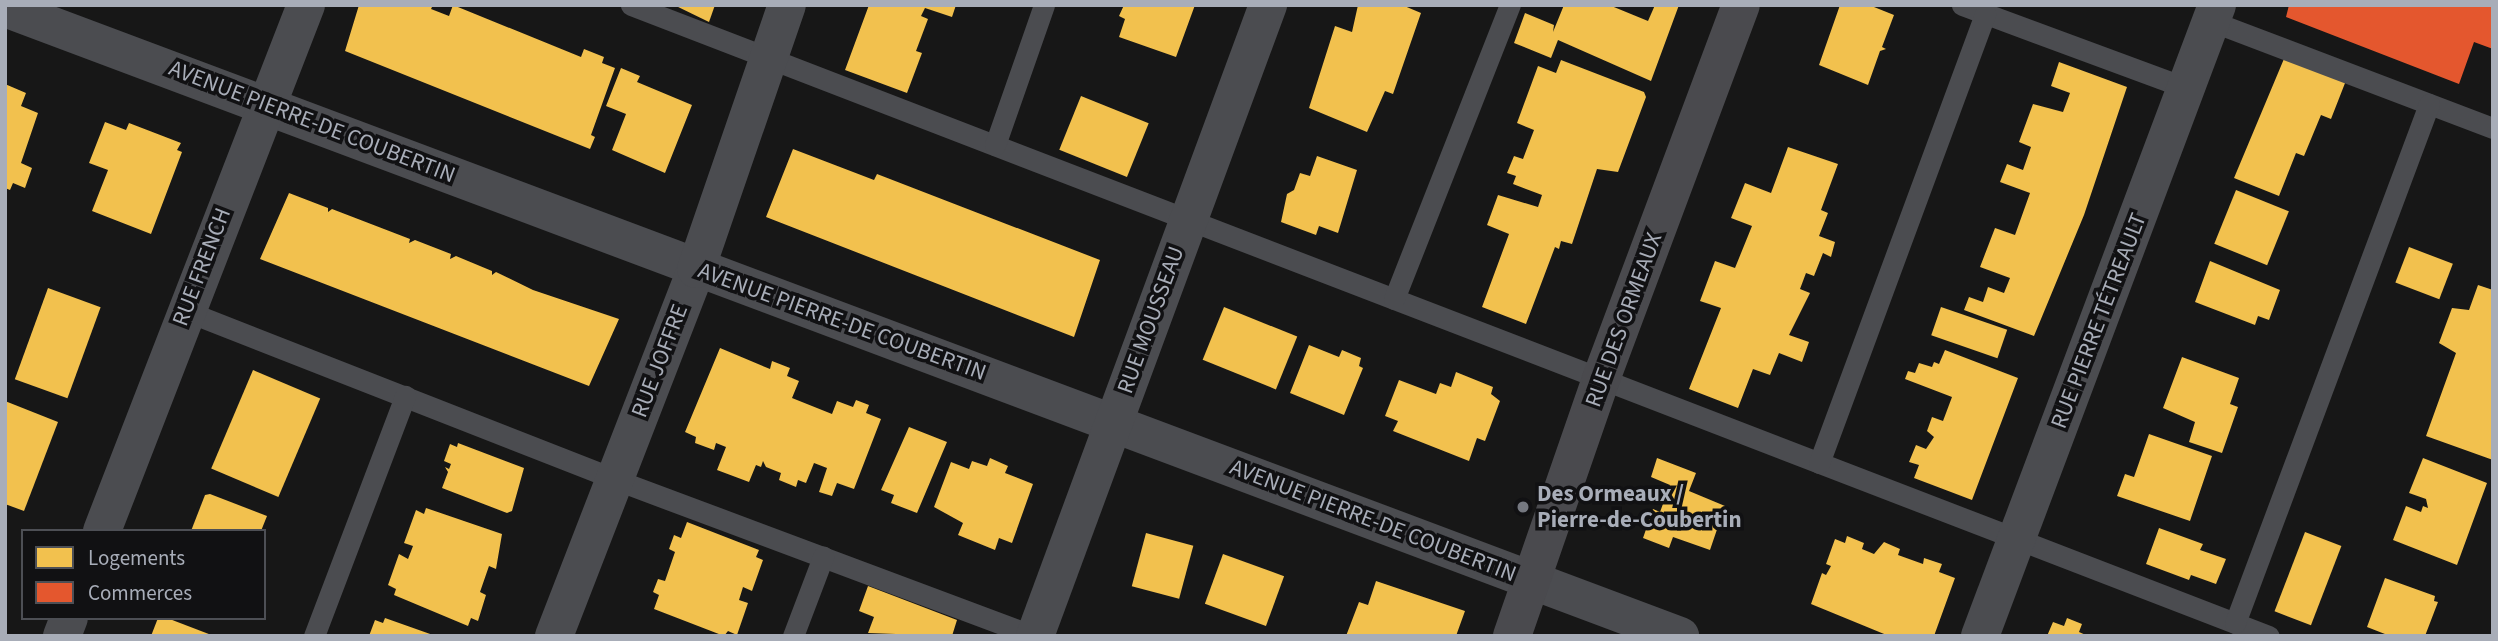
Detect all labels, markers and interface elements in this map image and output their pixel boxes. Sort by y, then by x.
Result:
street label: AVENUE PIERRE-DE COUBERTIN [165,55,459,189]
street label: RUE FRENCH [167,204,237,330]
street label: RUE PIERRE TÉTREAULT [2045,209,2153,433]
street label: RUE DES ORMEAUX [1580,229,1668,411]
street label: RUE MOUSSEAU [1112,243,1190,397]
street label: AVENUE PIERRE-DE COUBERTIN [694,257,990,387]
street label: RUE JOFFRE [626,301,694,421]
street label: AVENUE PIERRE-DE COUBERTIN [1226,454,1520,588]
place label: Des Ormeaux / Pierre-de-Coubertin [1537,480,1742,534]
marker: Des Ormeaux / Pierre-de-Coubertin [1515,499,1531,515]
legend [21,529,266,620]
text: Logements [88,543,185,573]
text: Commerces [88,578,192,608]

